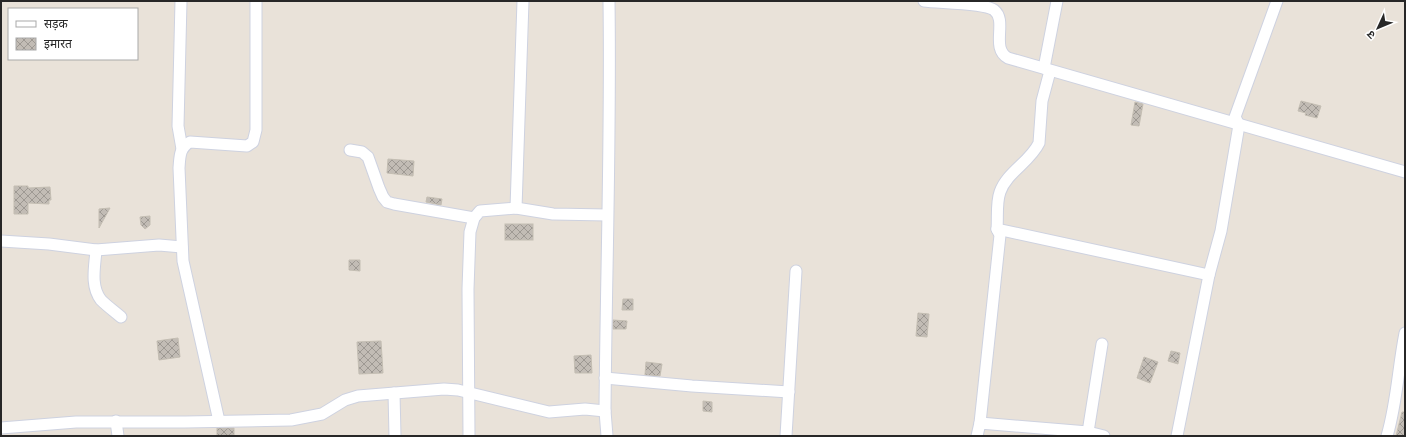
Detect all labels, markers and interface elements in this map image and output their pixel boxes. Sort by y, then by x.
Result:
legend [8,8,138,60]
north arrow [1358,8,1398,48]
text: सड़क [44,18,69,31]
text: उ [1365,28,1377,41]
text: इमारत [44,38,73,51]

